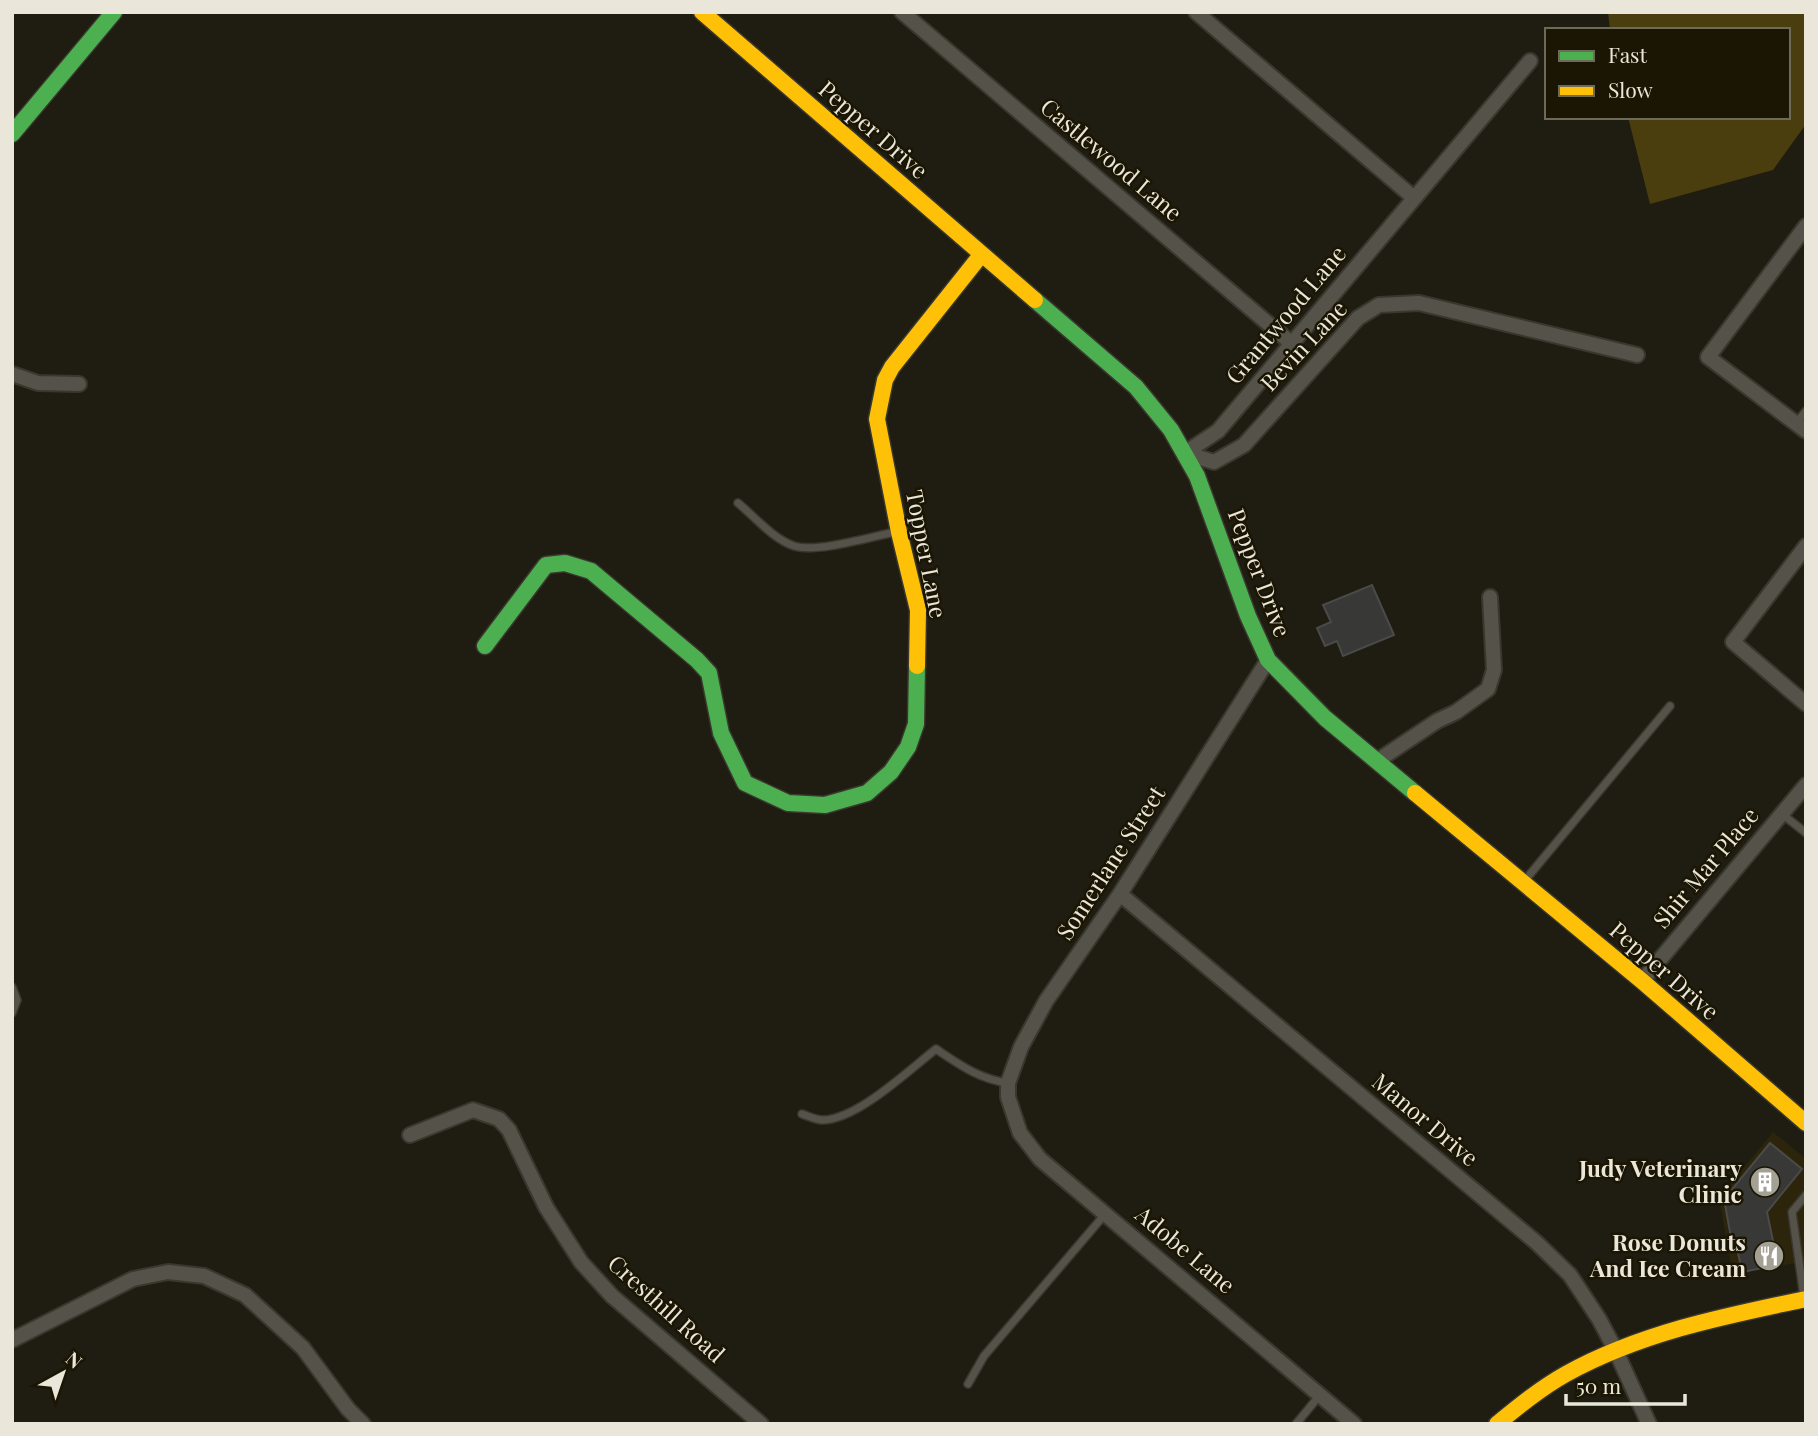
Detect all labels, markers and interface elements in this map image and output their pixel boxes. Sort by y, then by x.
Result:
legend [1545,28,1790,119]
text: Fast [1608,40,1647,68]
street label: Pepper Drive [813,73,935,185]
text: Slow [1608,75,1653,103]
street label: Castlewood Lane [1035,90,1189,227]
street label: Grantwood Lane [1218,238,1352,390]
street label: Bevin Lane [1253,293,1353,397]
street label: Topper Lane [900,487,955,621]
street label: Pepper Drive [1222,504,1299,641]
street label: Somerlane Street [1048,778,1172,945]
street label: Shir Mar Place [1645,800,1765,934]
street label: Pepper Drive [1604,914,1726,1026]
street label: Manor Drive [1366,1065,1486,1172]
place label: Judy Veterinary Clinic [1578,1152,1742,1209]
building icon: Judy Veterinary Clinic [1748,1165,1782,1199]
street label: Adobe Lane [1129,1197,1242,1300]
place label: Rose Donuts And Ice Cream [1589,1226,1746,1283]
restaurant icon: Rose Donuts And Ice Cream [1752,1239,1786,1273]
street label: Cresthill Road [602,1247,732,1369]
north arrow [28,1338,98,1408]
text: N [61,1345,88,1374]
scale bar [1566,1362,1685,1406]
text: 50 m [1576,1371,1622,1399]

